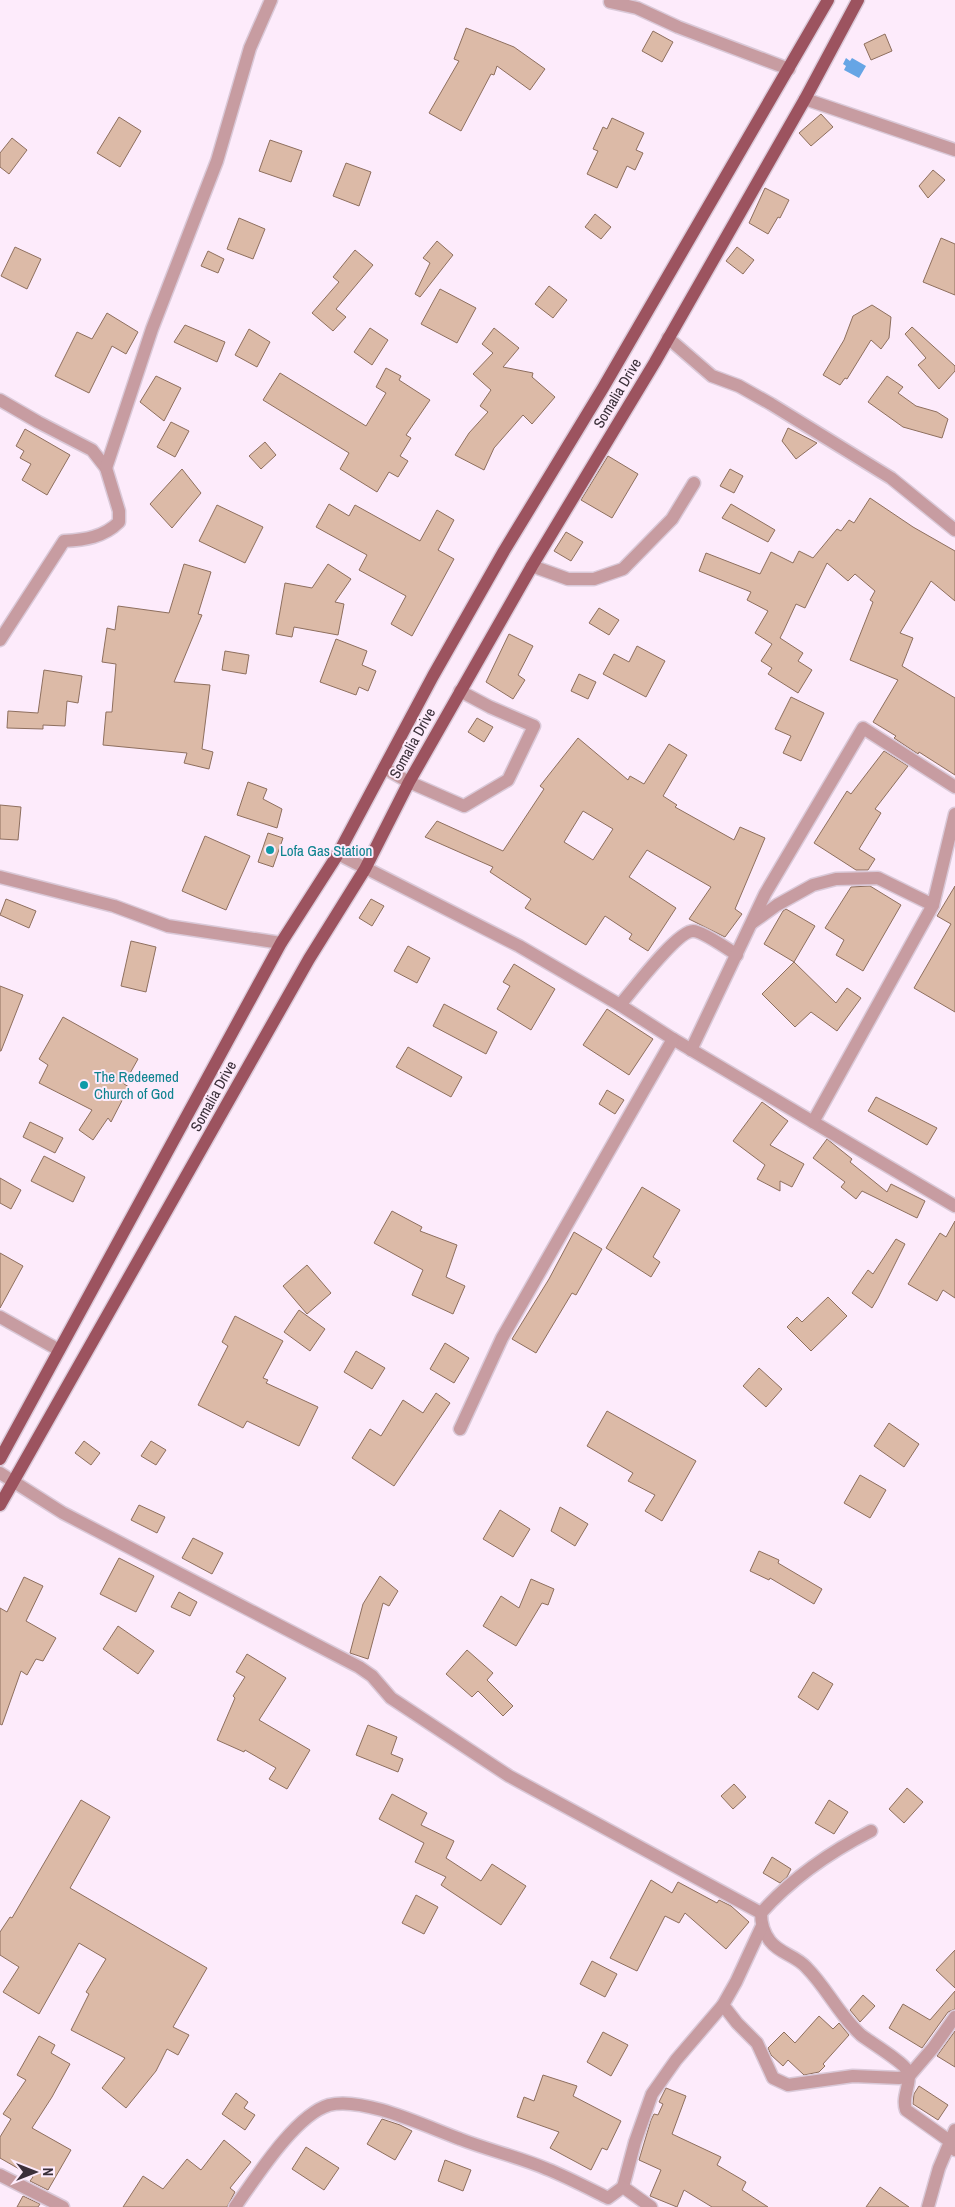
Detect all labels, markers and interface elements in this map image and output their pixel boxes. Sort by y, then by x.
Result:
street label: Somalia Drive [588,354,646,432]
street label: Somalia Drive [384,704,440,782]
place label: Lofa Gas Station [280,840,372,861]
marker: Lofa Gas Station [264,844,276,856]
street label: Somalia Drive [185,1057,241,1135]
place label: The Redeemed Church of God [94,1066,179,1104]
marker: The Redeemed Church of God [78,1079,90,1091]
north arrow [10,2147,60,2197]
text: N [39,2168,57,2176]

